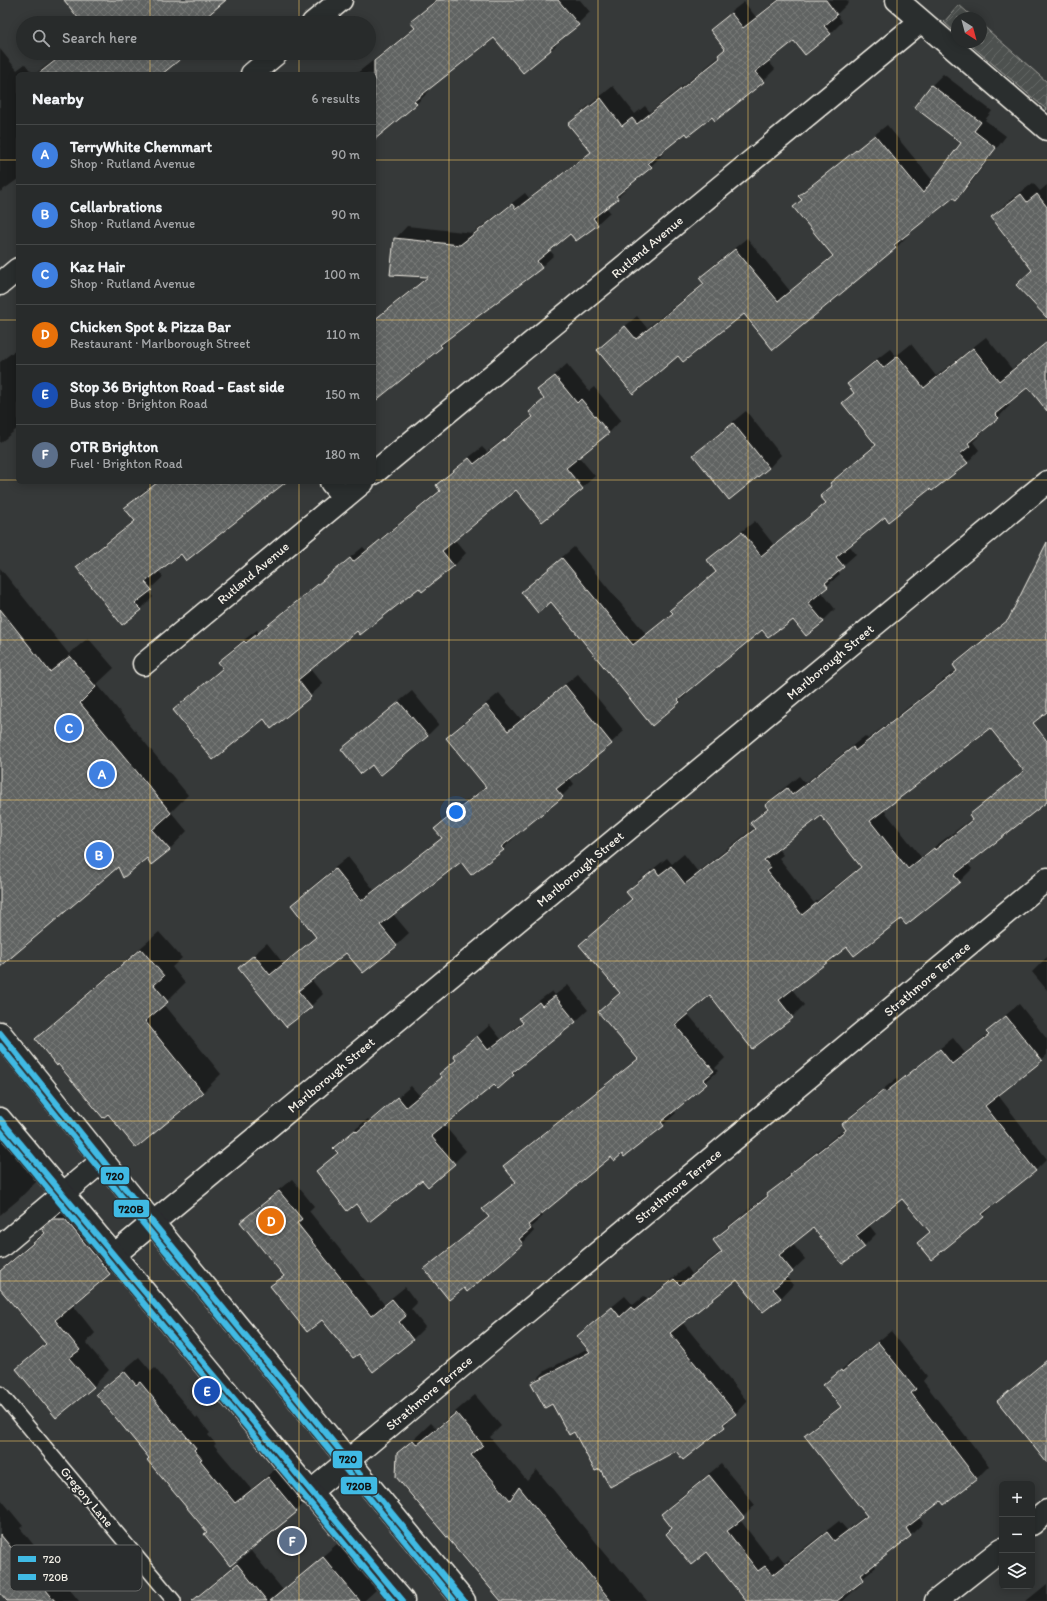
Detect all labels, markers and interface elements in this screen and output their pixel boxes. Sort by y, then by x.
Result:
north arrow [951,12,987,48]
search box [16,16,376,60]
icon: search [30,27,52,49]
text: Search here [62,29,137,47]
text: Nearby [32,88,84,108]
text: 6 results [312,91,360,106]
text: TerryWhite Chemmart [70,138,212,156]
text: A [41,147,49,162]
text: 90 m [331,147,360,162]
text: Shop · Rutland Avenue [70,156,195,171]
text: Cellarbrations [70,198,162,216]
text: B [41,207,49,222]
text: 90 m [331,207,360,222]
street label: Rutland Avenue [608,213,686,281]
text: Shop · Rutland Avenue [70,216,195,231]
text: Kaz Hair [70,258,125,276]
text: C [41,267,49,282]
text: 100 m [324,267,360,282]
text: Shop · Rutland Avenue [70,276,195,291]
text: Chicken Spot & Pizza Bar [70,318,231,336]
text: D [41,327,49,342]
text: 110 m [326,327,360,342]
text: Restaurant · Marlborough Street [70,336,250,351]
text: Stop 36 Brighton Road - East side [70,378,284,396]
text: E [41,387,49,402]
text: 150 m [325,387,360,402]
text: Bus stop · Brighton Road [70,396,207,411]
text: OTR Brighton [70,438,158,456]
text: F [42,447,48,462]
text: 180 m [325,447,360,462]
text: Fuel · Brighton Road [70,456,183,471]
street label: Rutland Avenue [214,539,292,607]
street label: Marlborough Street [783,621,877,703]
pin: C [56,713,82,743]
pin: A [89,759,115,789]
your location [446,802,466,822]
street label: Marlborough Street [533,828,627,910]
pin: B [86,840,112,870]
street label: Strathmore Terrace [881,938,973,1020]
street label: Marlborough Street [284,1034,378,1116]
street label: Strathmore Terrace [632,1145,724,1227]
line badge: 720 [100,1166,130,1185]
text: 720 [105,1170,124,1183]
line badge: 720B [113,1199,150,1218]
text: 720B [117,1203,144,1216]
pin: D [258,1206,284,1236]
street label: Strathmore Terrace [383,1352,475,1434]
pin: E [194,1376,220,1406]
line badge: 720 [332,1450,363,1469]
text: 720 [338,1453,357,1466]
street label: Gregory Lane [57,1464,117,1530]
line badge: 720B [340,1476,378,1495]
text: 720B [345,1480,372,1493]
map controls [999,1481,1035,1589]
button: + [999,1481,1035,1517]
button: − [999,1517,1035,1553]
pin: F [279,1526,305,1556]
legend [10,1545,142,1591]
text: 720 [43,1553,61,1566]
button: layers [999,1553,1035,1589]
text: 720B [43,1571,68,1584]

